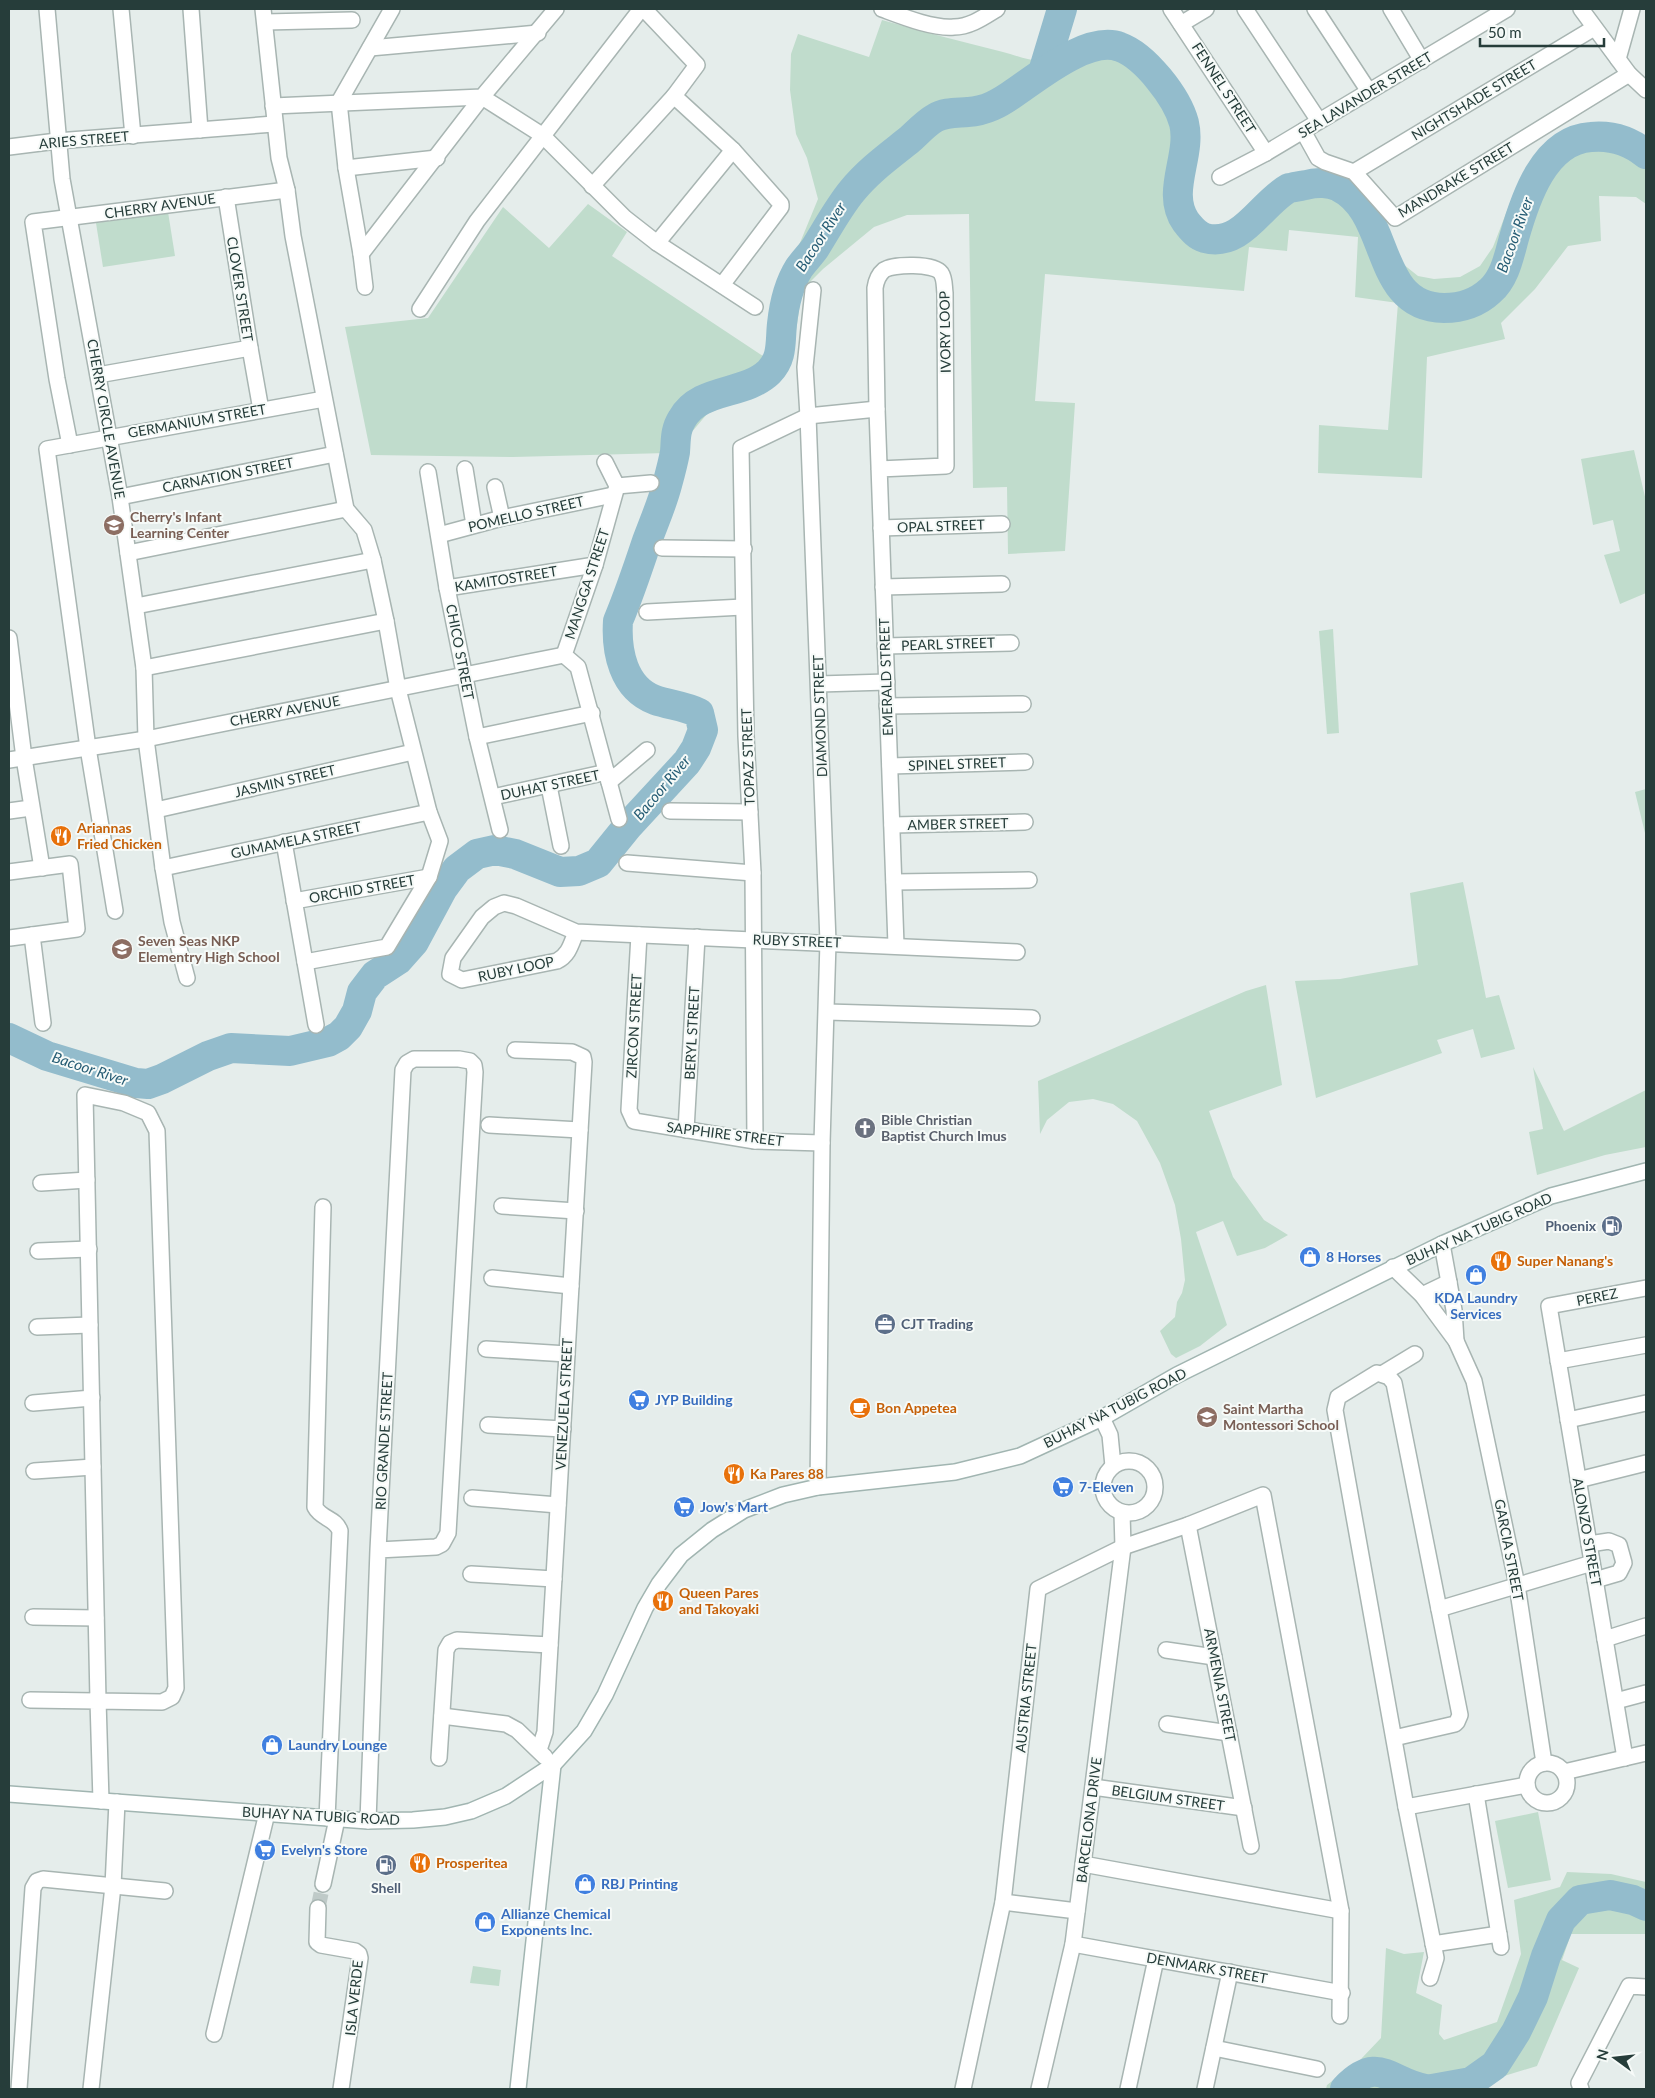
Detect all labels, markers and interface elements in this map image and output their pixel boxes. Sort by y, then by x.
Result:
scale bar [1480,15,1604,47]
text: 50 m [1488,23,1522,41]
street label: FENNEL STREET [1189,39,1261,137]
street label: SEA LAVANDER STREET [1295,47,1435,141]
street label: NIGHTSHADE STREET [1408,55,1540,144]
street label: ARIES STREET [38,127,131,152]
street label: MANDRAKE STREET [1395,138,1517,221]
street label: CHERRY AVENUE [103,189,217,222]
water label: Bacoor River [1492,194,1536,275]
water label: Bacoor River [791,198,850,274]
street label: CLOVER STREET [224,235,257,343]
street label: IVORY LOOP [935,291,954,373]
street label: CHERRY CIRCLE AVENUE [84,338,129,500]
street label: GERMANIUM STREET [126,400,268,441]
street label: CARNATION STREET [161,453,296,496]
street label: POMELLO STREET [466,492,586,535]
place label: Cherry's Infant Learning Center [130,508,230,541]
school or university icon: Cherry's Infant Learning Center [102,513,126,537]
street label: OPAL STREET [897,515,986,536]
street label: MANGGA STREET [561,526,613,641]
street label: KAMITOSTREET [453,562,559,595]
street label: CHICO STREET [443,603,478,702]
street label: EMERALD STREET [875,617,896,736]
street label: PEARL STREET [901,633,996,654]
street label: DIAMOND STREET [809,654,830,777]
street label: CHERRY AVENUE [228,691,341,730]
street label: TOPAZ STREET [737,707,758,806]
water label: Bacoor River [629,751,694,823]
street label: SPINEL STREET [908,753,1007,774]
street label: JASMIN STREET [233,760,338,800]
street label: DUHAT STREET [499,766,602,803]
street label: AMBER STREET [907,814,1009,833]
street label: GUMAMELA STREET [229,817,363,862]
place label: Ariannas Fried Chicken [76,819,162,852]
restaurant icon: Ariannas Fried Chicken [49,824,73,848]
street label: ORCHID STREET [308,871,417,906]
street label: RUBY STREET [752,930,842,951]
place label: Seven Seas NKP Elementry High School [138,932,280,965]
school or university icon: Seven Seas NKP Elementry High School [110,937,134,961]
street label: RUBY LOOP [476,952,555,985]
street label: ZIRCON STREET [622,973,645,1079]
street label: BERYL STREET [681,985,702,1080]
water label: Bacoor River [50,1047,131,1089]
place label: Bible Christian Baptist Church Imus [881,1111,1007,1144]
church icon: Bible Christian Baptist Church Imus [853,1116,877,1140]
street label: SAPPHIRE STREET [666,1118,785,1149]
street label: BUHAY NA TUBIG ROAD [1403,1189,1555,1268]
fuel station icon: Phoenix [1600,1214,1624,1238]
place label: Phoenix [1545,1217,1597,1234]
shop icon: 8 Horses [1298,1245,1322,1269]
place label: 8 Horses [1326,1248,1381,1265]
restaurant icon: Super Nanang's [1489,1249,1513,1273]
place label: Super Nanang's [1517,1252,1613,1269]
shop icon: KDA Laundry Services [1464,1263,1488,1287]
street label: PEREZ [1575,1284,1619,1309]
place label: KDA Laundry Services [1434,1289,1518,1322]
office icon: CJT Trading [873,1312,897,1336]
place label: CJT Trading [901,1315,974,1332]
street label: VENEZUELA STREET [552,1337,575,1470]
street label: BUHAY NA TUBIG ROAD [1040,1364,1189,1451]
street label: RIO GRANDE STREET [371,1371,396,1510]
supermarket icon: JYP Building [627,1388,651,1412]
place label: JYP Building [655,1391,733,1408]
cafe icon: Bon Appetea [848,1396,872,1420]
place label: Bon Appetea [876,1399,957,1416]
place label: Saint Martha Montessori School [1223,1400,1339,1433]
school or university icon: Saint Martha Montessori School [1195,1405,1219,1429]
restaurant icon: Ka Pares 88 [722,1462,746,1486]
place label: Ka Pares 88 [750,1465,824,1482]
supermarket icon: 7-Eleven [1051,1475,1075,1499]
street label: ALONZO STREET [1570,1476,1606,1588]
place label: 7-Eleven [1079,1478,1134,1495]
supermarket icon: Jow's Mart [672,1495,696,1519]
place label: Jow's Mart [700,1498,769,1515]
street label: GARCIA STREET [1491,1498,1528,1603]
place label: Queen Pares and Takoyaki [679,1584,759,1617]
restaurant icon: Queen Pares and Takoyaki [651,1589,675,1613]
street label: ARMENIA STREET [1201,1627,1240,1744]
street label: AUSTRIA STREET [1011,1642,1040,1753]
shop icon: Laundry Lounge [260,1733,284,1757]
place label: Laundry Lounge [288,1736,388,1753]
street label: BARCELONA DRIVE [1072,1756,1105,1884]
street label: BELGIUM STREET [1110,1781,1226,1814]
street label: BUHAY NA TUBIG ROAD [242,1803,400,1828]
supermarket icon: Evelyn's Store [253,1838,277,1862]
place label: Evelyn's Store [281,1841,368,1858]
restaurant icon: Prosperitea [408,1851,432,1875]
fuel station icon: Shell [374,1853,398,1877]
place label: Prosperitea [436,1854,508,1871]
shop icon: RBJ Printing [573,1872,597,1896]
place label: RBJ Printing [601,1875,679,1892]
place label: Shell [371,1879,401,1896]
place label: Allianze Chemical Exponents Inc. [500,1905,611,1938]
shop icon: Allianze Chemical Exponents Inc. [473,1910,497,1934]
street label: DENMARK STREET [1145,1948,1270,1987]
street label: ISLA VERDE [341,1959,366,2037]
north arrow [1590,2033,1640,2083]
text: N [1592,2047,1612,2062]

